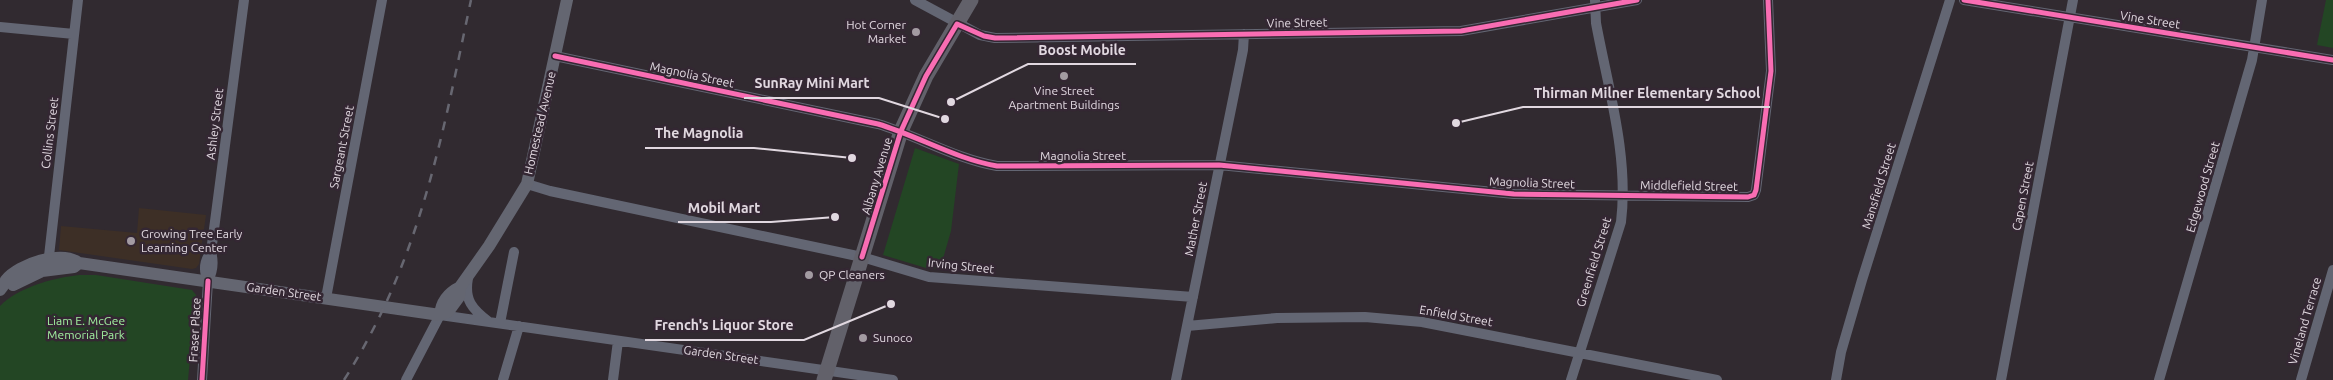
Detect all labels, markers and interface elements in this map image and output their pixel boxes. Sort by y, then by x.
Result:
street label: Vine Street [2119,8,2181,31]
street label: Vine Street [1267,15,1328,30]
place label: Hot Corner Market [846,18,906,45]
marker: Hot Corner Market [910,26,922,38]
callout: Boost Mobile [1028,35,1136,64]
text: Boost Mobile [1038,42,1126,58]
street label: Magnolia Street [649,59,736,90]
callout: SunRay Mini Mart [744,69,879,98]
street label: Homestead Avenue [521,70,558,176]
marker: Vine Street Apartment Buildings [1058,70,1070,82]
text: SunRay Mini Mart [754,75,870,91]
callout: Thirman Milner Elementary School [1523,78,1770,107]
place label: Vine Street Apartment Buildings [1009,84,1119,111]
text: Thirman Milner Elementary School [1534,85,1760,101]
street label: Ashley Street [204,87,225,160]
street label: Collins Street [39,96,60,169]
street label: Sargeant Street [327,104,356,190]
callout: The Magnolia [645,119,754,148]
text: The Magnolia [655,125,743,141]
street label: Albany Avenue [859,136,894,216]
street label: Edgewood Street [2183,140,2222,234]
street label: Mansfield Street [1859,141,1898,230]
street label: Magnolia Street [1040,149,1126,162]
street label: Capen Street [2009,160,2036,232]
street label: Magnolia Street [1489,175,1575,191]
street label: Middlefield Street [1640,178,1738,193]
street label: Mather Street [1182,180,1209,257]
callout: Mobil Mart [678,193,771,222]
text: Mobil Mart [688,200,760,216]
street label: Greenfield Street [1574,215,1613,308]
place label: Growing Tree Early Learning Center [141,227,243,254]
marker: Growing Tree Early Learning Center [125,235,137,247]
street label: Irving Street [927,256,995,275]
place label: QP Cleaners [819,268,885,281]
marker: QP Cleaners [803,269,815,281]
street label: Vineland Terrace [2286,276,2323,366]
street label: Garden Street [246,280,323,303]
street label: Fraser Place [186,297,203,363]
street label: Enfield Street [1418,303,1494,328]
callout: French's Liquor Store [645,311,804,340]
park label: Liam E. McGee Memorial Park [47,314,125,341]
text: French's Liquor Store [654,317,794,333]
place label: Sunoco [873,331,913,344]
marker: Sunoco [857,332,869,344]
street label: Garden Street [683,343,760,366]

